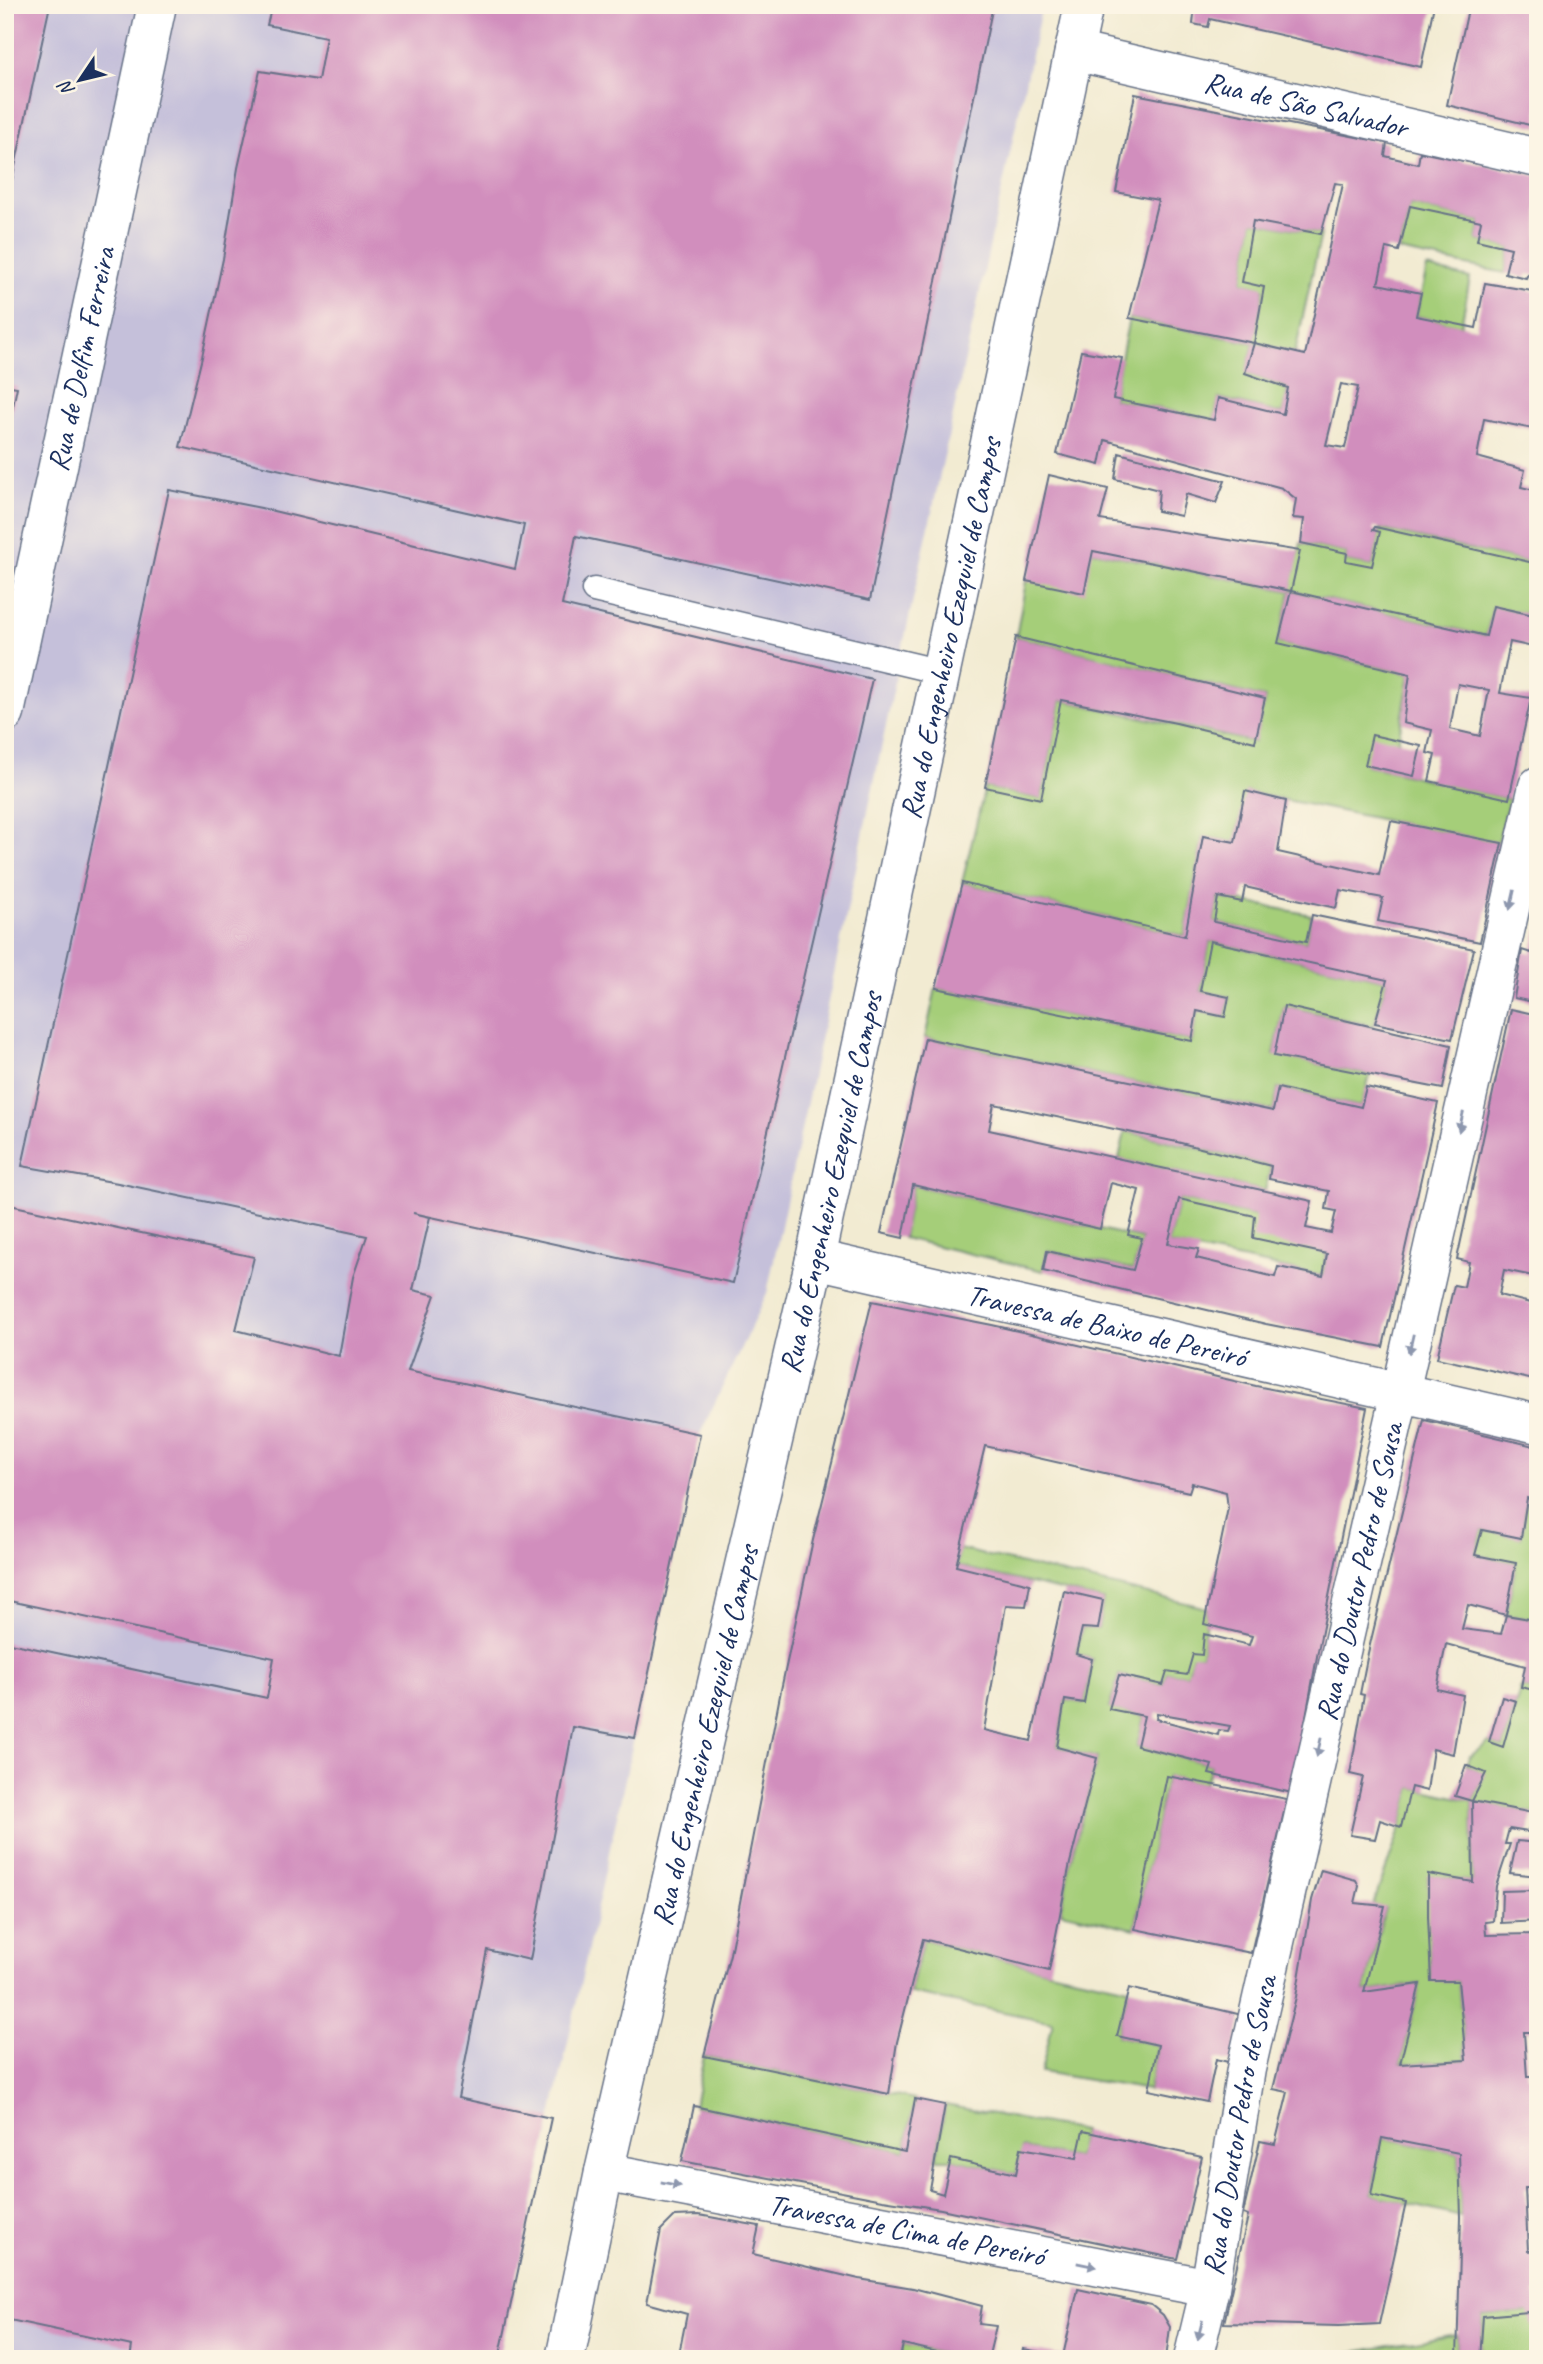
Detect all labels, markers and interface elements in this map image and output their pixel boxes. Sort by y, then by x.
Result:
north arrow [46,46,116,116]
street label: Rua de São Salvador [1201,63,1414,147]
text: N [52,75,80,101]
street label: Rua de Delfim Ferreira [38,242,124,475]
street label: Rua do Engenheiro Ezequiel de Campos [891,432,1010,822]
one-way arrow [1506,889,1517,911]
street label: Rua do Engenheiro Ezequiel de Campos [770,986,891,1377]
one-way arrow [1455,1111,1466,1133]
street label: Travessa de Baixo de Pereiró [963,1275,1254,1377]
one-way arrow [1405,1333,1416,1355]
street label: Rua do Doutor Pedro de Sousa [1307,1417,1412,1724]
street label: Rua do Engenheiro Ezequiel de Campos [643,1539,768,1929]
one-way arrow [1313,1736,1324,1758]
street label: Rua do Doutor Pedro de Sousa [1193,1969,1286,2278]
one-way arrow [660,2179,682,2190]
street label: Travessa de Cima de Pereiró [765,2185,1052,2276]
one-way arrow [1076,2259,1098,2270]
one-way arrow [1194,2319,1205,2341]

